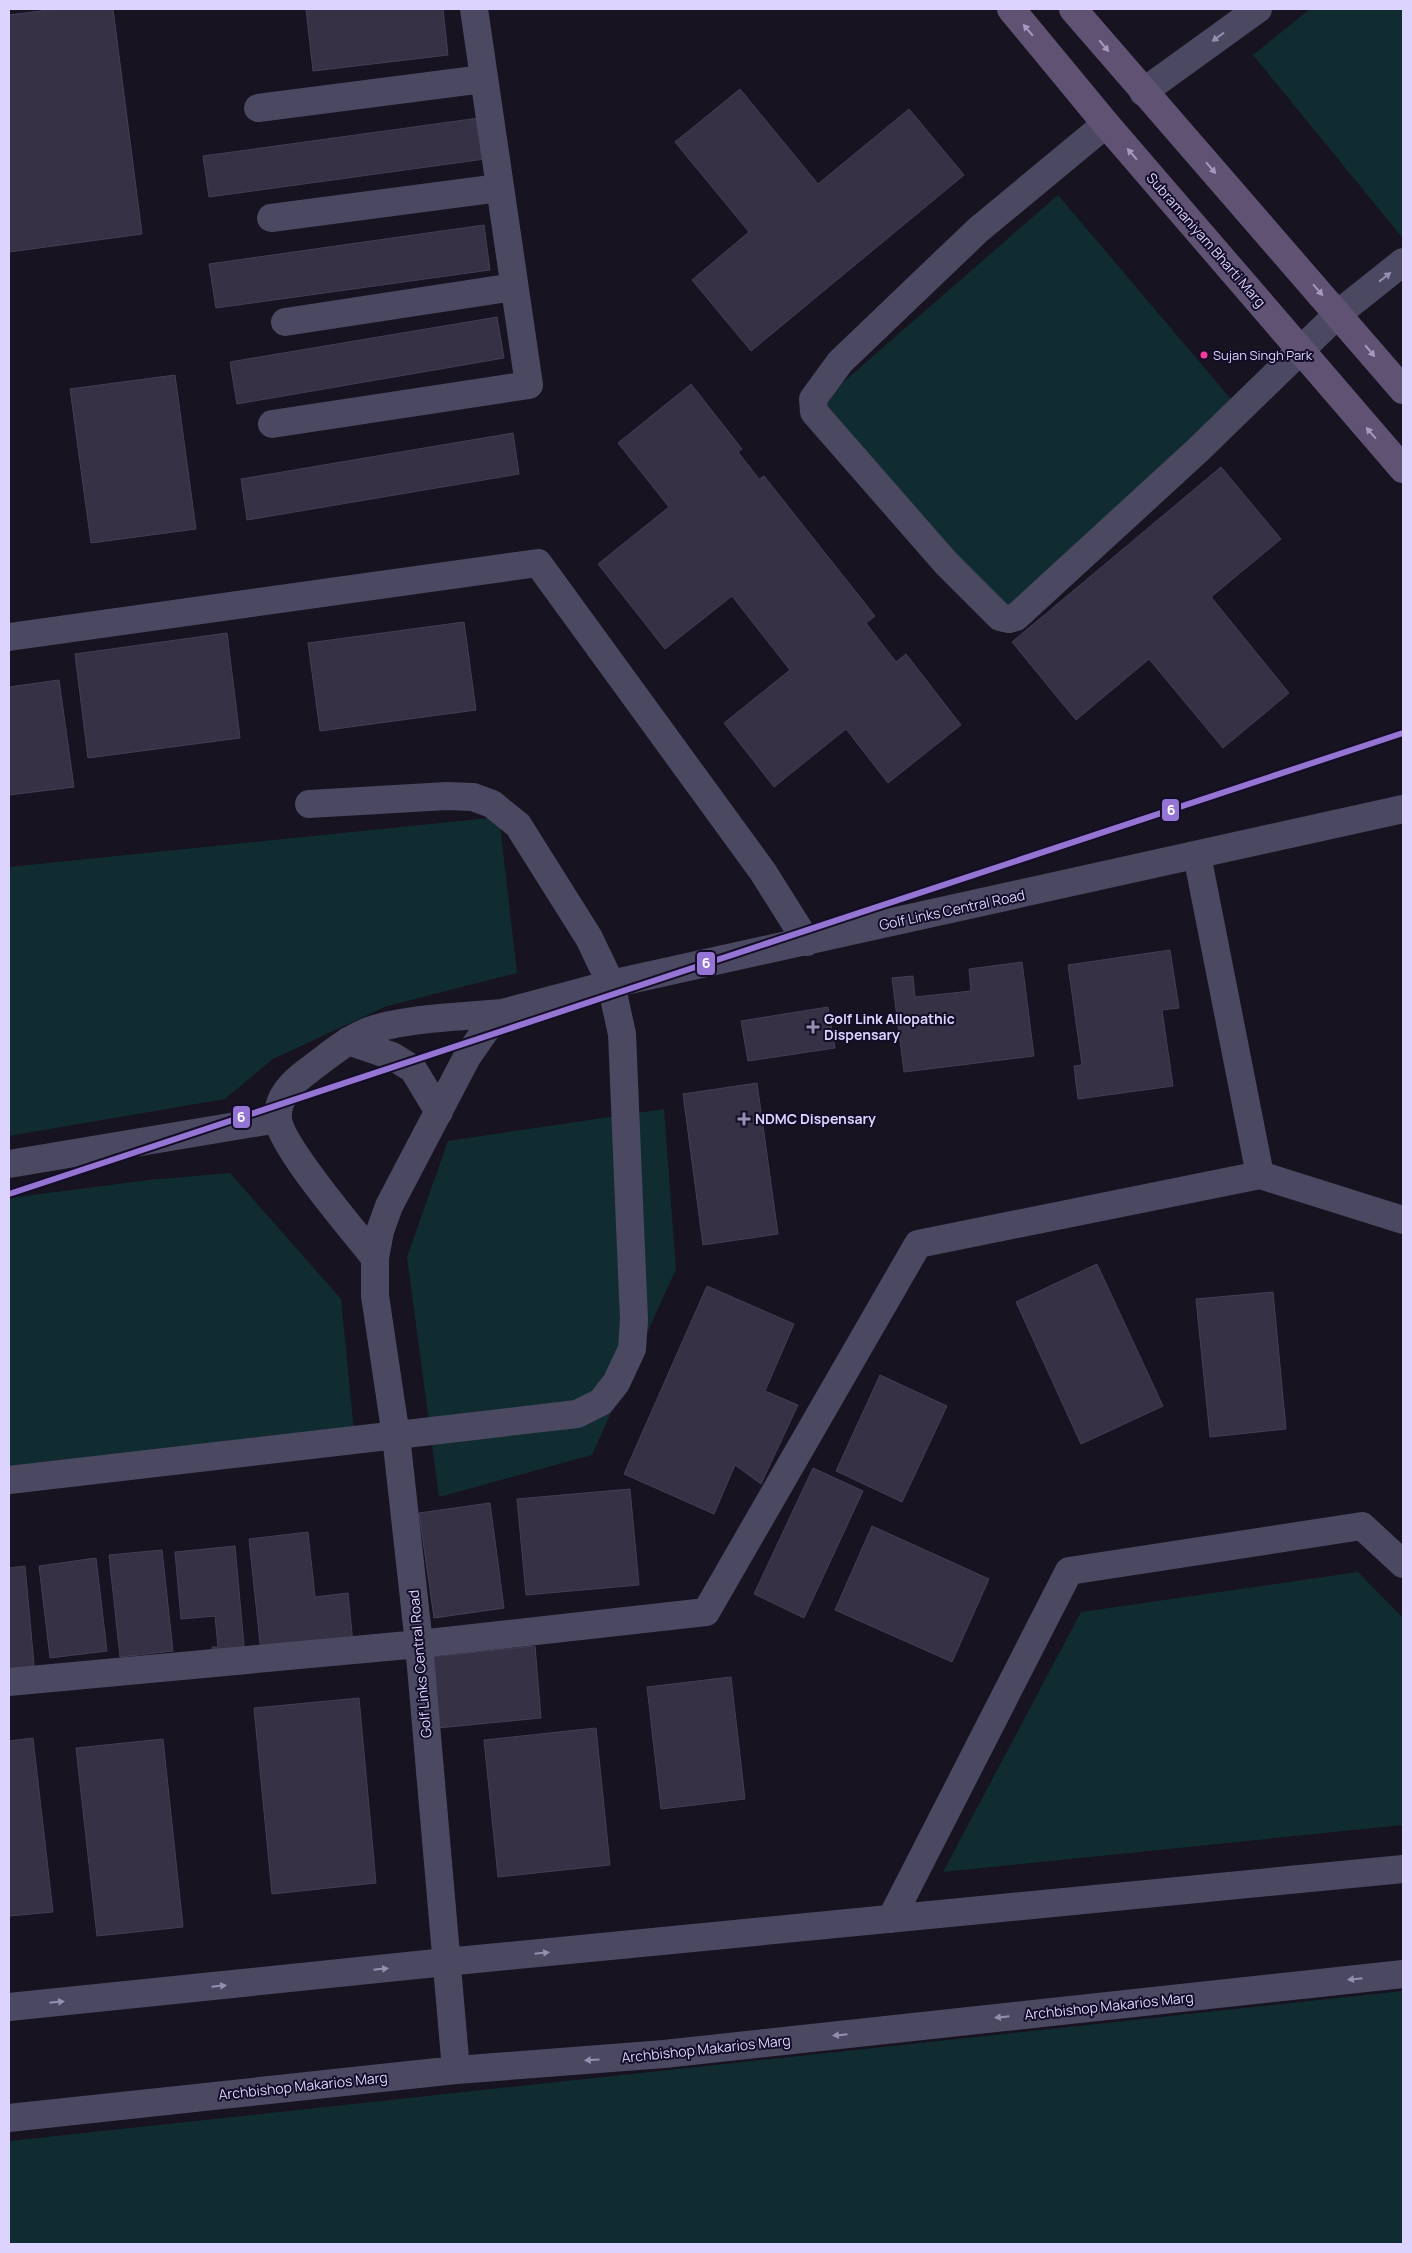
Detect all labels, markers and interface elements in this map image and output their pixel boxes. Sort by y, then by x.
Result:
one-way arrow [1023,23,1034,36]
one-way arrow [1212,32,1225,42]
one-way arrow [1098,40,1109,52]
one-way arrow [1126,149,1138,161]
one-way arrow [1205,162,1217,174]
street label: Subramaniyam Bharti Marg [1143,168,1270,311]
one-way arrow [1378,272,1391,283]
one-way arrow [1312,284,1324,296]
one-way arrow [1364,344,1376,356]
place label: Sujan Singh Park [1213,346,1313,364]
marker: Sujan Singh Park [1199,350,1209,360]
one-way arrow [1366,426,1377,439]
line badge: 6 [1161,798,1180,822]
text: 6 [1167,800,1175,819]
street label: Golf Links Central Road [877,885,1027,934]
line badge: 6 [696,951,716,976]
text: 6 [702,953,710,972]
place label: Golf Link Allopathic Dispensary [824,1009,955,1044]
marker: Golf Link Allopathic Dispensary [806,1020,820,1034]
line badge: 6 [232,1105,251,1129]
text: 6 [237,1107,245,1126]
place label: NDMC Dispensary [755,1109,876,1128]
marker: NDMC Dispensary [737,1112,751,1126]
street label: Golf Links Central Road [404,1589,435,1739]
one-way arrow [535,1949,551,1957]
one-way arrow [373,1965,389,1973]
one-way arrow [1346,1975,1362,1983]
one-way arrow [211,1982,227,1990]
street label: Archbishop Makarios Marg [1023,1987,1194,2024]
one-way arrow [50,1998,66,2006]
one-way arrow [994,2013,1010,2021]
street label: Archbishop Makarios Marg [620,2030,791,2067]
one-way arrow [832,2031,848,2039]
one-way arrow [583,2056,599,2064]
street label: Archbishop Makarios Marg [217,2067,388,2104]

